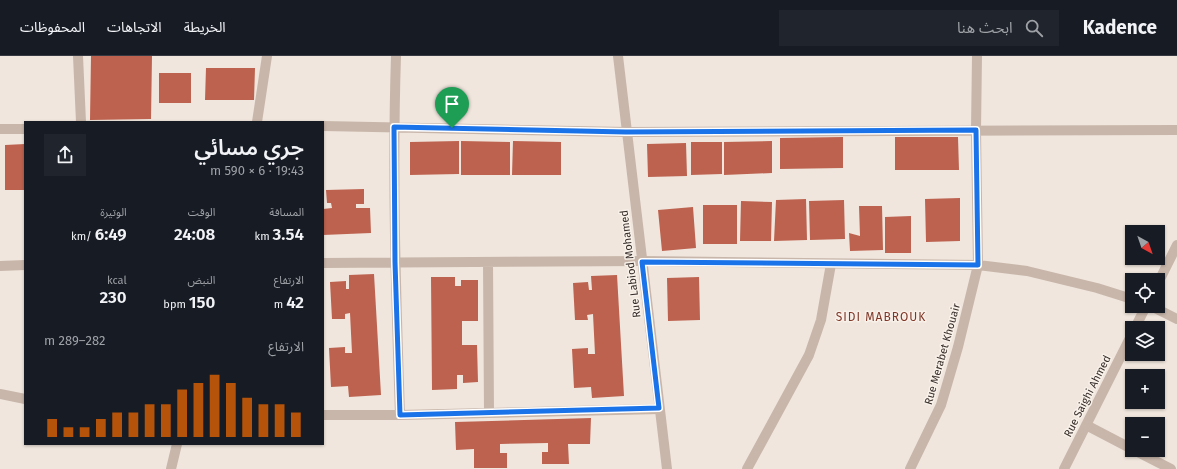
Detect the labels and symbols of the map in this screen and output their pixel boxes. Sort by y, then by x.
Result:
pin [435,87,469,128]
street label: Rue Labiod Mohamed [617,209,644,318]
north arrow [1125,225,1165,265]
street label: Rue Merabet Khouair [922,301,963,406]
district label: SIDI MABROUK [836,310,926,324]
street label: Rue Saighi Ahmed [1061,353,1114,439]

